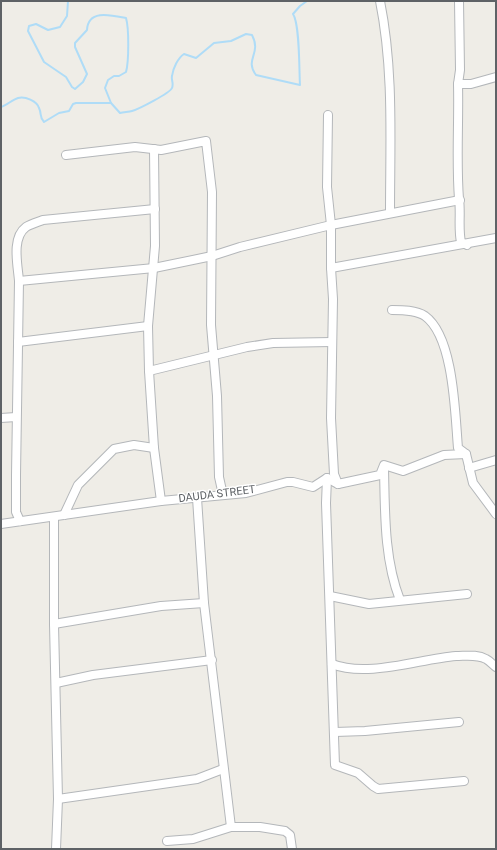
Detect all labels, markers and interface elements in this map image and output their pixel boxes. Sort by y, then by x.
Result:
street label: DAUDA STREET [178,483,257,505]

